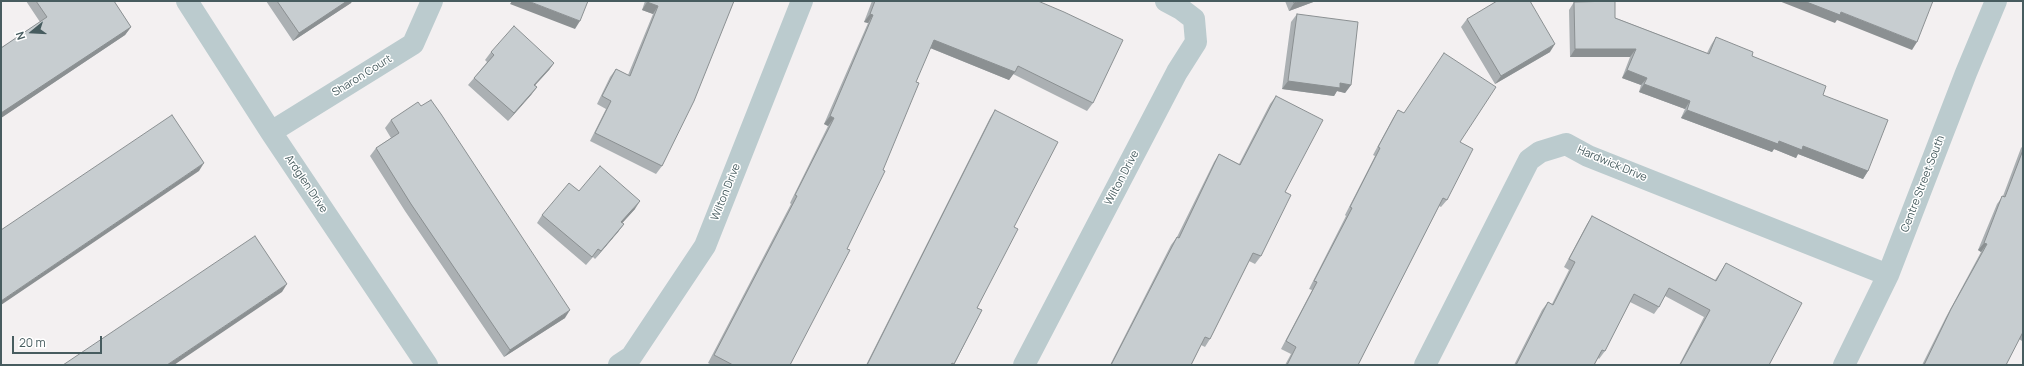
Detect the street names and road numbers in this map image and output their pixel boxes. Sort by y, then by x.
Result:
street label: Sharon Court [330,52,394,100]
street label: Centre Street South [1898,134,1948,234]
street label: Hardwick Drive [1575,143,1649,185]
street label: Wilton Drive [1102,148,1142,208]
street label: Ardglen Drive [282,152,330,216]
street label: Wilton Drive [709,162,743,222]

